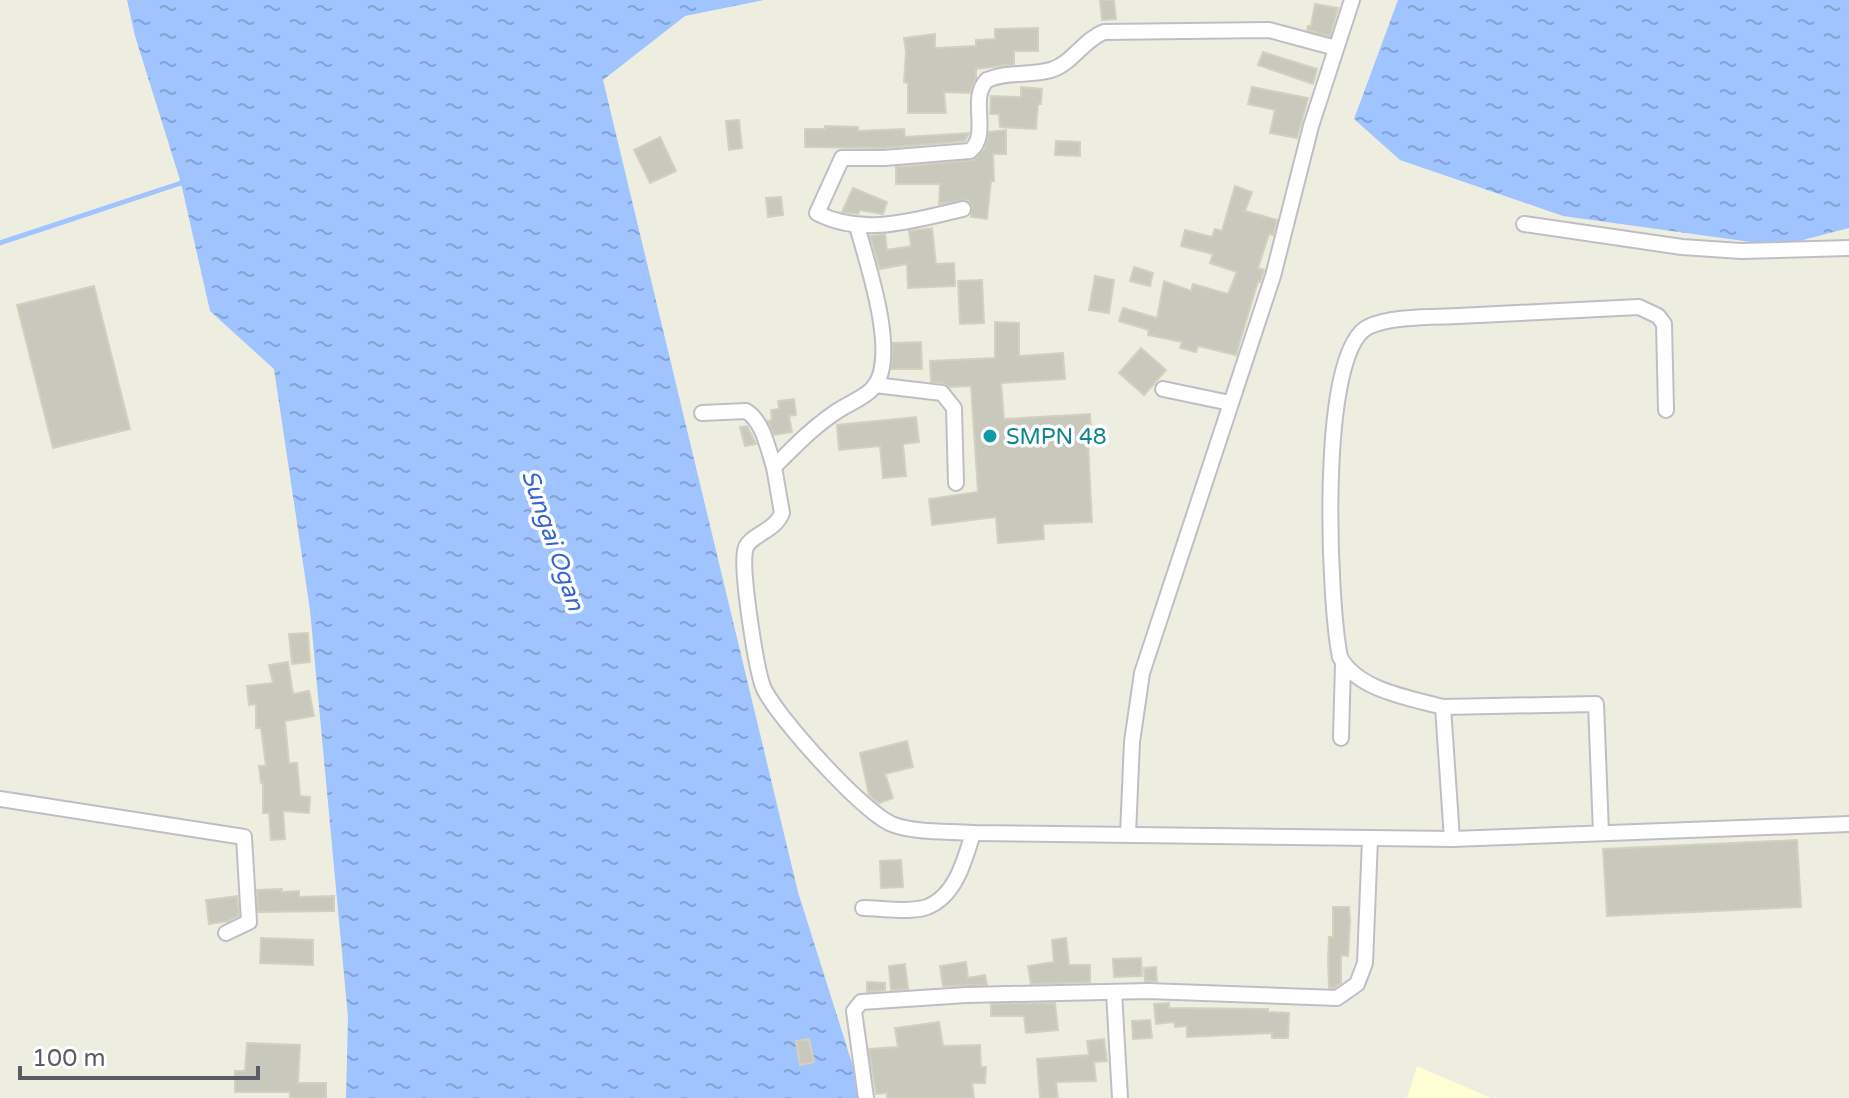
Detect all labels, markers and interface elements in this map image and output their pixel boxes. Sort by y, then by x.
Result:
place label: SMPN 48 [1006,424,1107,450]
marker: SMPN 48 [981,427,999,445]
water label: Sungai Ogan [515,466,591,616]
scale bar [20,1030,258,1080]
text: 100 m [32,1044,106,1073]

